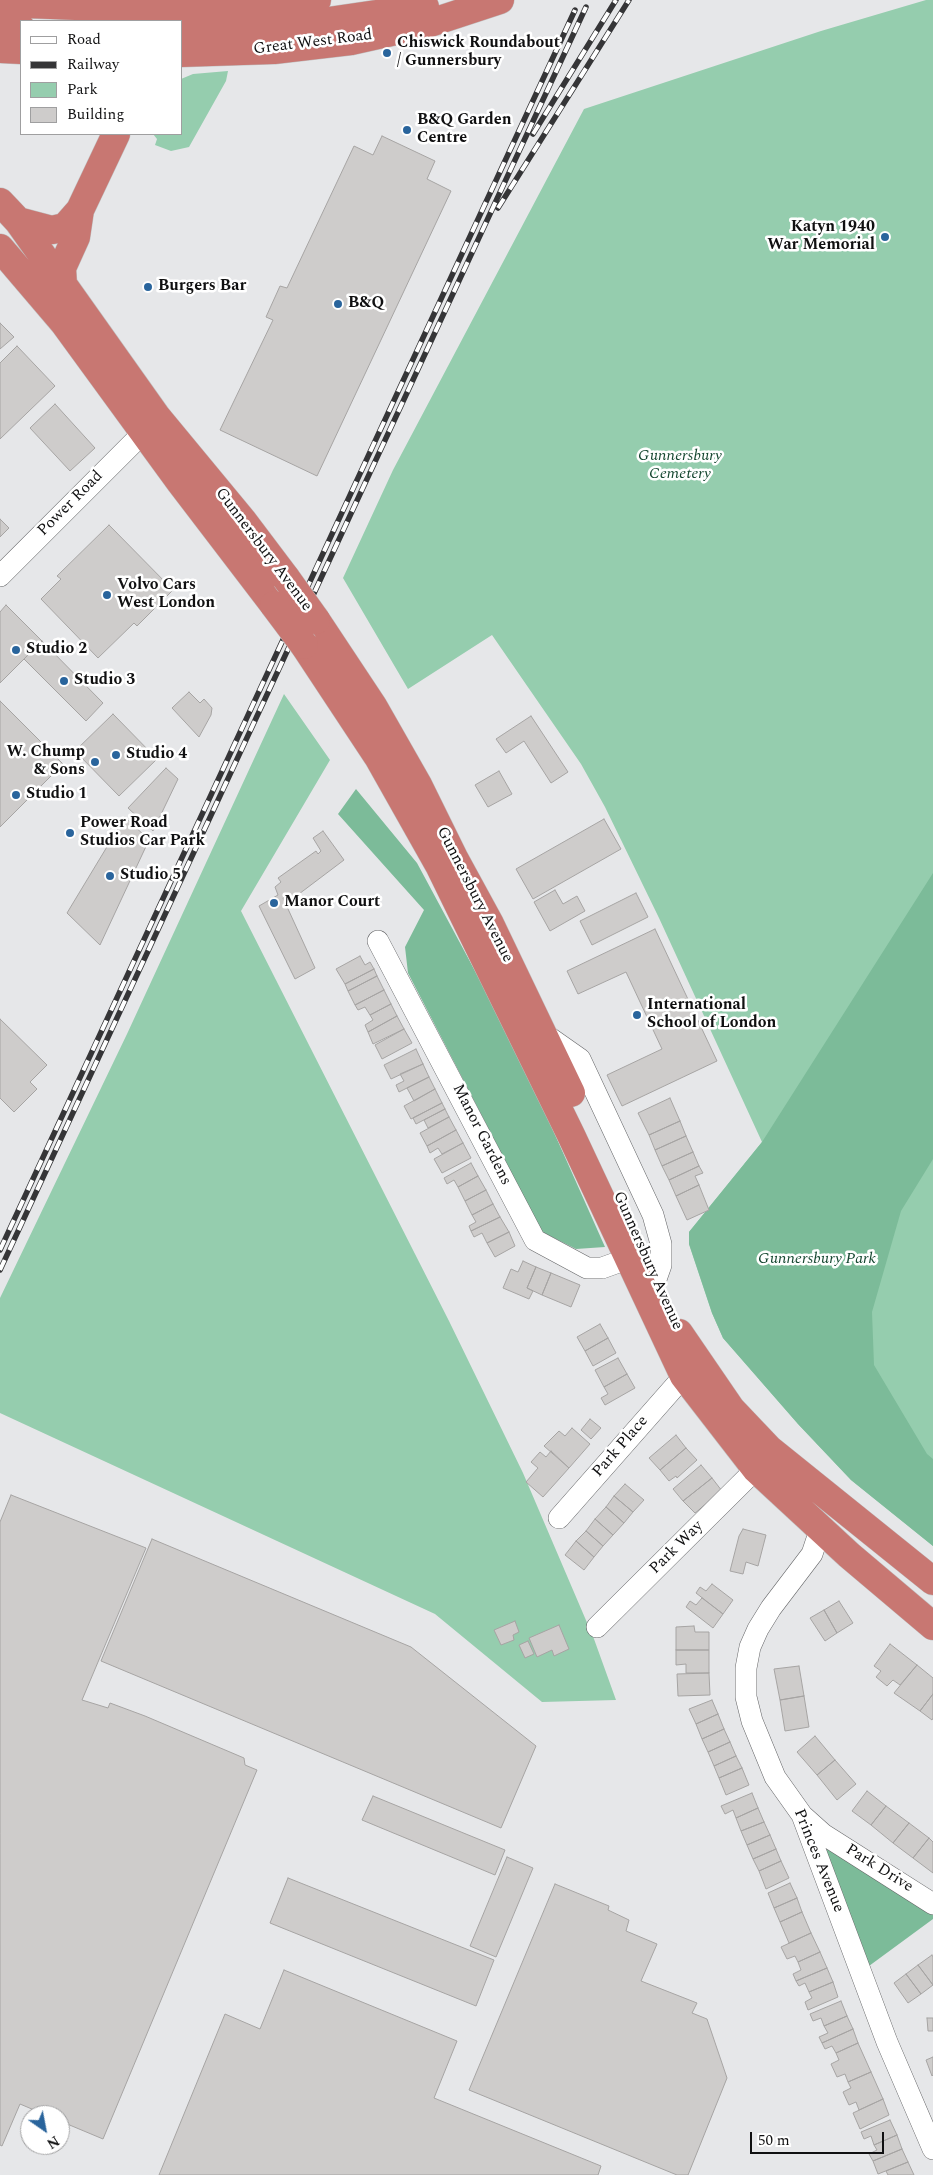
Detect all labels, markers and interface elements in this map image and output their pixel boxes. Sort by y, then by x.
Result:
legend [20,20,182,135]
street label: Great West Road [252,26,374,60]
text: Road [67,28,101,51]
place label: Chiswick Roundabout / Gunnersbury [397,34,560,72]
marker: Chiswick Roundabout / Gunnersbury [381,47,393,59]
text: Railway [67,53,119,76]
text: Park [67,78,98,101]
text: Building [67,103,124,126]
place label: B&Q Garden Centre [417,111,512,149]
marker: B&Q Garden Centre [401,124,413,136]
place label: Katyn 1940 War Memorial [767,218,875,256]
marker: Katyn 1940 War Memorial [879,231,891,243]
place label: Burgers Bar [158,277,246,297]
marker: Burgers Bar [142,281,154,293]
place label: B&Q [348,294,384,314]
marker: B&Q [332,298,344,310]
park label: Gunnersbury Cemetery [638,447,722,485]
street label: Power Road [34,467,108,541]
street label: Gunnersbury Avenue [210,485,316,615]
place label: Volvo Cars West London [117,576,215,614]
marker: Volvo Cars West London [101,589,113,601]
place label: Studio 2 [26,640,87,660]
marker: Studio 2 [10,644,22,656]
place label: Studio 3 [74,671,135,691]
marker: Studio 3 [58,675,70,687]
place label: W. Chump & Sons [7,743,85,781]
place label: Studio 4 [126,745,187,765]
marker: Studio 4 [110,749,122,761]
marker: W. Chump & Sons [89,756,101,768]
place label: Studio 1 [26,785,87,805]
marker: Studio 1 [10,789,22,801]
place label: Power Road Studios Car Park [80,814,205,852]
street label: Gunnersbury Avenue [432,824,516,966]
marker: Power Road Studios Car Park [64,827,76,839]
place label: Studio 5 [120,866,181,886]
marker: Studio 5 [104,870,116,882]
place label: Manor Court [284,893,380,913]
marker: Manor Court [268,897,280,909]
place label: International School of London [647,996,776,1034]
marker: International School of London [631,1009,643,1021]
street label: Manor Gardens [447,1081,515,1189]
street label: Gunnersbury Avenue [608,1189,686,1333]
park label: Gunnersbury Park [758,1250,876,1270]
street label: Park Place [589,1412,653,1482]
street label: Park Way [646,1517,708,1579]
street label: Princes Avenue [789,1806,847,1916]
street label: Park Drive [842,1841,916,1897]
north arrow [20,2105,70,2155]
scale bar [753,2122,887,2154]
text: 50 m [758,2129,790,2152]
text: N [42,2130,63,2154]

